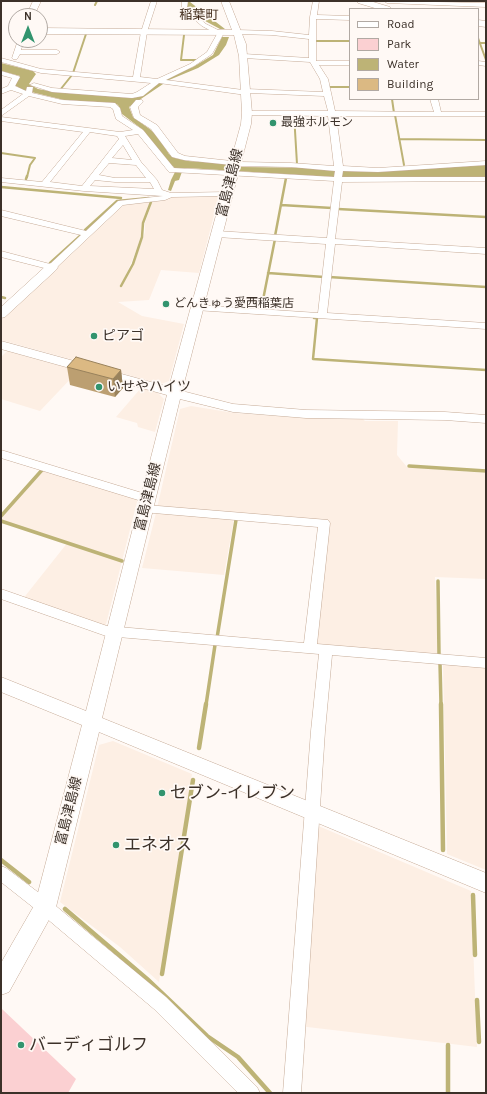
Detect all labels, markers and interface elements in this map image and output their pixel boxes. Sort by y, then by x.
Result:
district label: 稲葉町 [180,7,218,23]
north arrow [8,8,48,48]
legend [349,8,479,100]
text: N [24,10,32,23]
text: Road [387,17,415,31]
text: Park [387,37,411,51]
text: Water [387,57,419,71]
text: Building [387,77,433,91]
place label: 最強ホルモン [281,116,353,130]
marker: 最強ホルモン [268,118,278,128]
street label: 富島津島線 [213,147,247,219]
place label: どんきゅう愛西稲葉店 [174,297,294,311]
marker: どんきゅう愛西稲葉店 [161,299,171,309]
place label: ピアゴ [102,328,144,344]
marker: ピアゴ [89,331,99,341]
place label: いせやハイツ [107,379,191,395]
marker: いせやハイツ [94,382,104,392]
street label: 富島津島線 [131,461,165,533]
street label: 富島津島線 [52,775,86,847]
place label: セブン-イレブン [170,783,295,803]
marker: セブン-イレブン [157,788,167,798]
place label: エネオス [124,835,192,855]
marker: エネオス [111,840,121,850]
place label: バーディゴルフ [29,1035,148,1055]
marker: バーディゴルフ [16,1040,26,1050]

